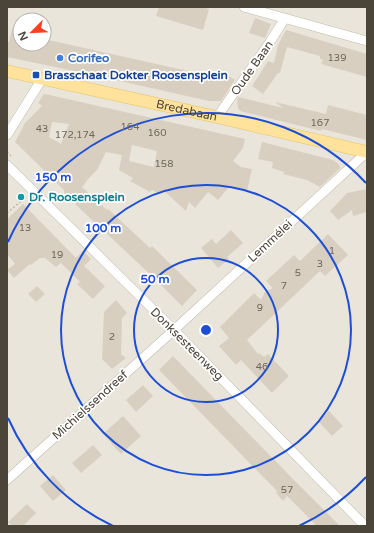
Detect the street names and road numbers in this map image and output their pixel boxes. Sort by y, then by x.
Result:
street label: Oude Baan [228,38,276,98]
street label: Bredabaan [155,97,219,124]
street label: Lemmélei [245,217,295,265]
street label: Donksesteenweg [148,305,226,383]
street label: Michielssendreef [49,367,131,443]

